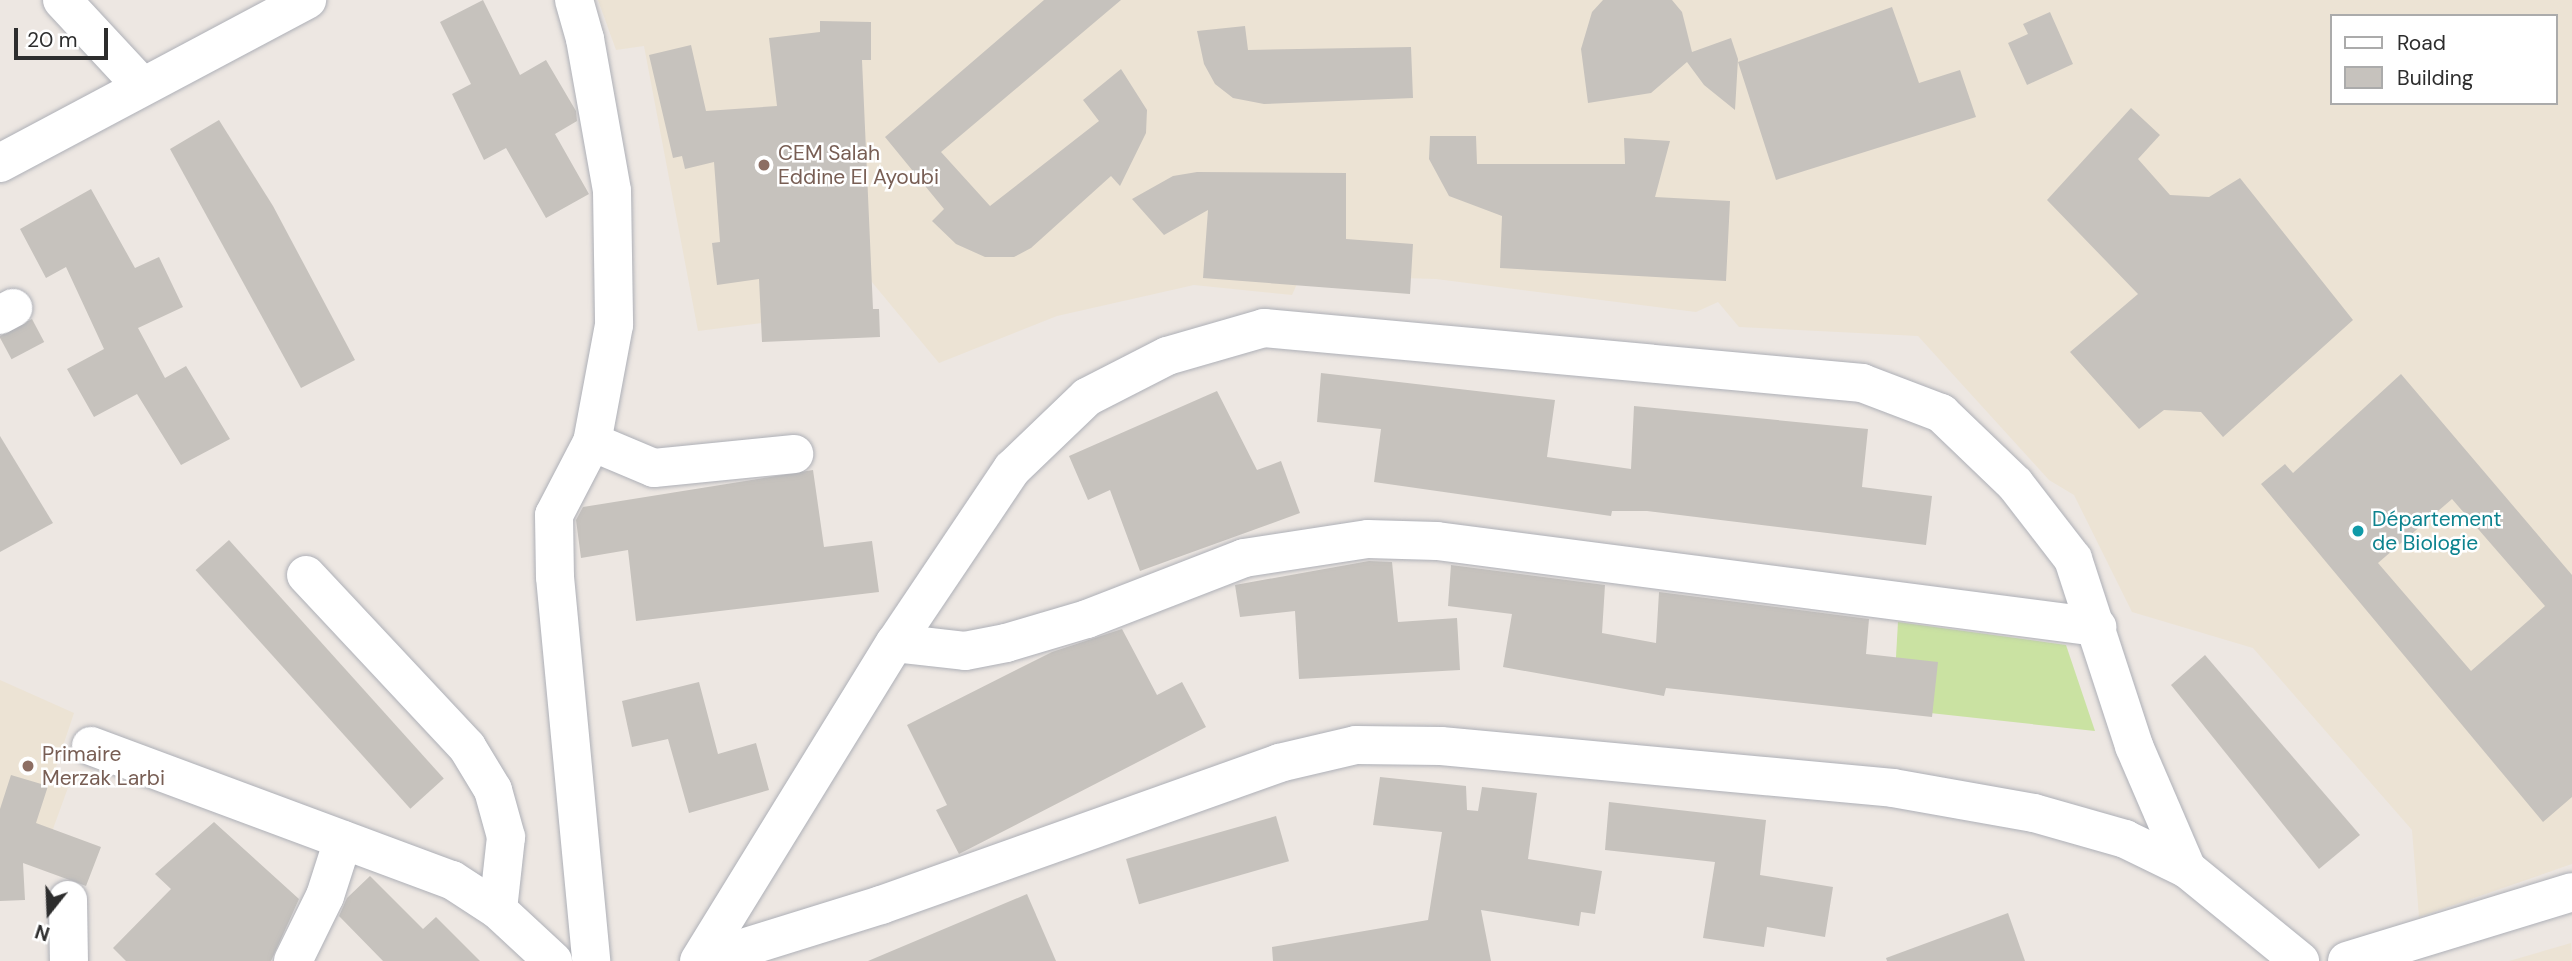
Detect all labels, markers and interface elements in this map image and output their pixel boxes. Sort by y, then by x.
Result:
scale bar [18,14,112,58]
legend [2330,14,2558,105]
text: 20 m [27,26,78,54]
text: Road [2397,29,2446,57]
text: Building [2397,64,2473,92]
place label: CEM Salah Eddine El Ayoubi [778,140,939,190]
marker: CEM Salah Eddine El Ayoubi [756,157,772,173]
place label: Département de Biologie [2372,506,2502,556]
marker: Département de Biologie [2350,523,2366,539]
place label: Primaire Merzak Larbi [42,741,165,791]
marker: Primaire Merzak Larbi [20,758,36,774]
north arrow [14,877,84,947]
text: N [32,918,53,946]

